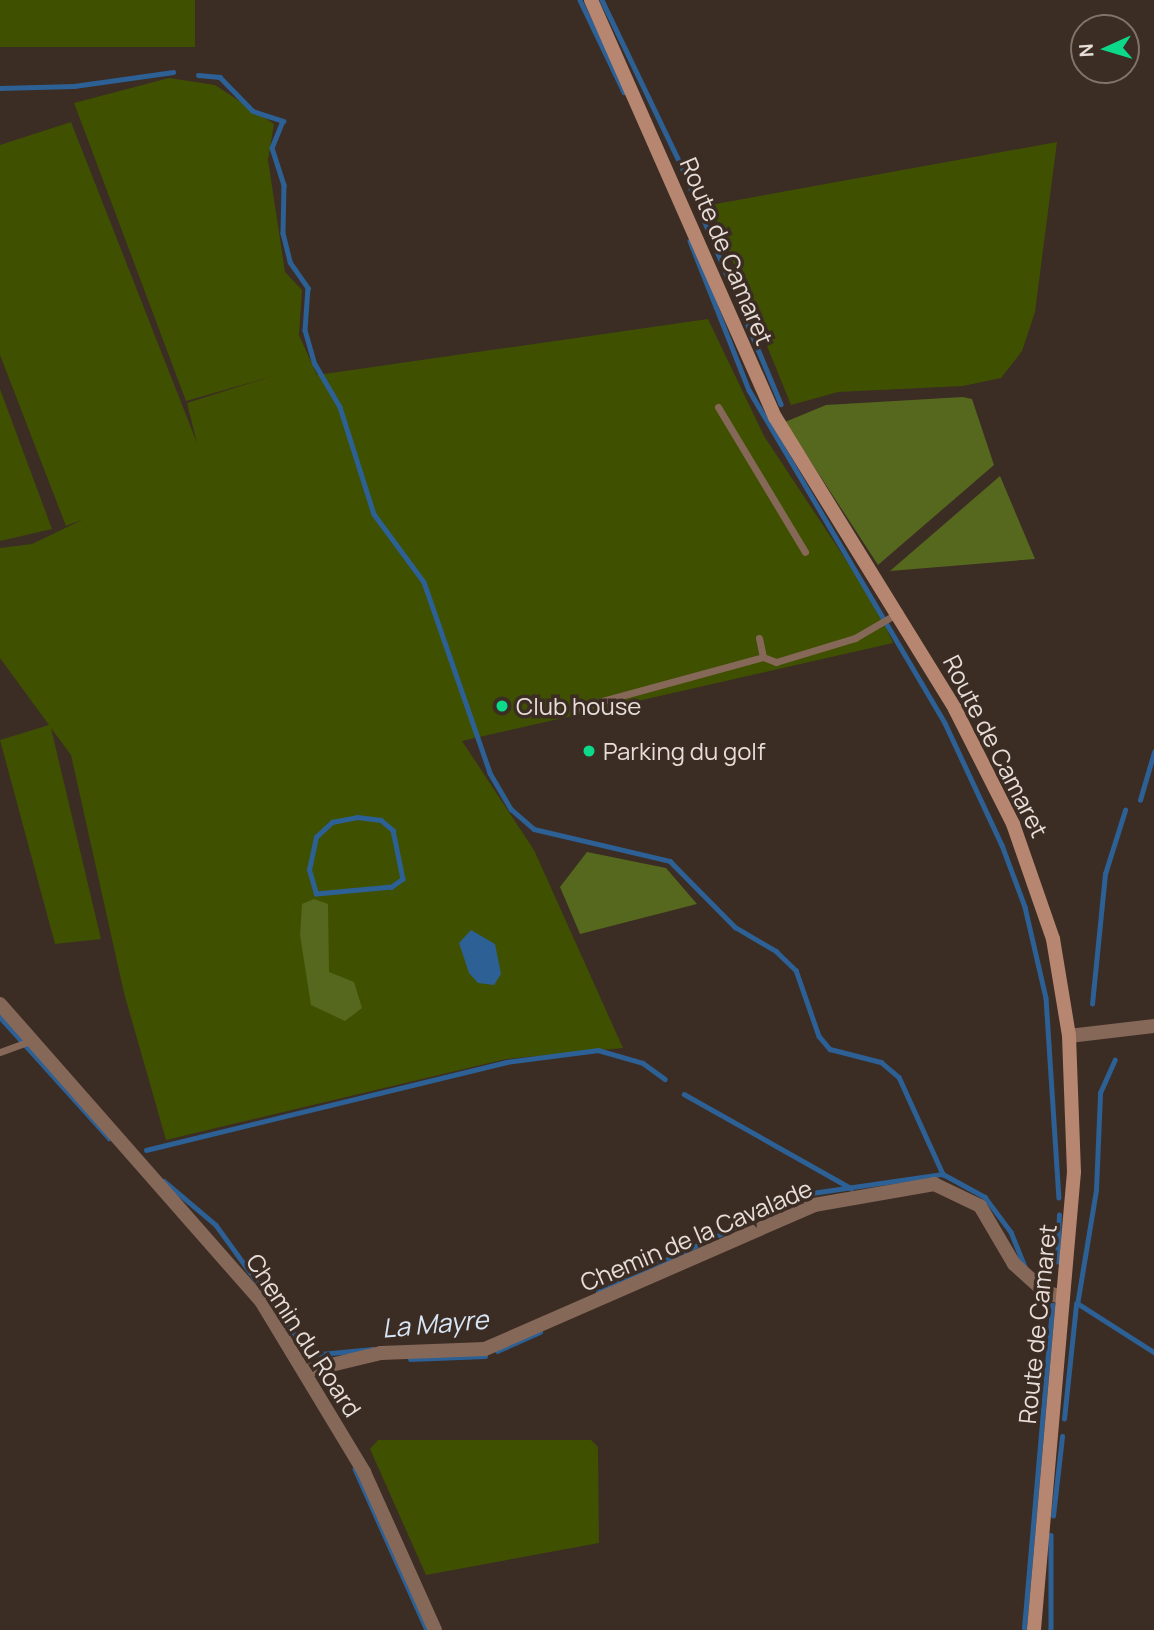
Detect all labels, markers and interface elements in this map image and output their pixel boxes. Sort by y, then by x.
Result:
north arrow [1070,14,1140,84]
text: N [1073,43,1099,58]
street label: Route de Camaret [675,153,779,349]
street label: Route de Camaret [938,650,1054,842]
place label: Club house [516,692,641,720]
marker: Club house [494,698,510,714]
place label: Parking du golf [603,737,765,765]
marker: Parking du golf [581,743,597,759]
street label: Chemin de la Cavalade [576,1173,816,1297]
street label: Route de Camaret [1012,1223,1062,1425]
street label: Chemin du Roard [241,1248,367,1422]
water label: La Mayre [381,1304,489,1344]

